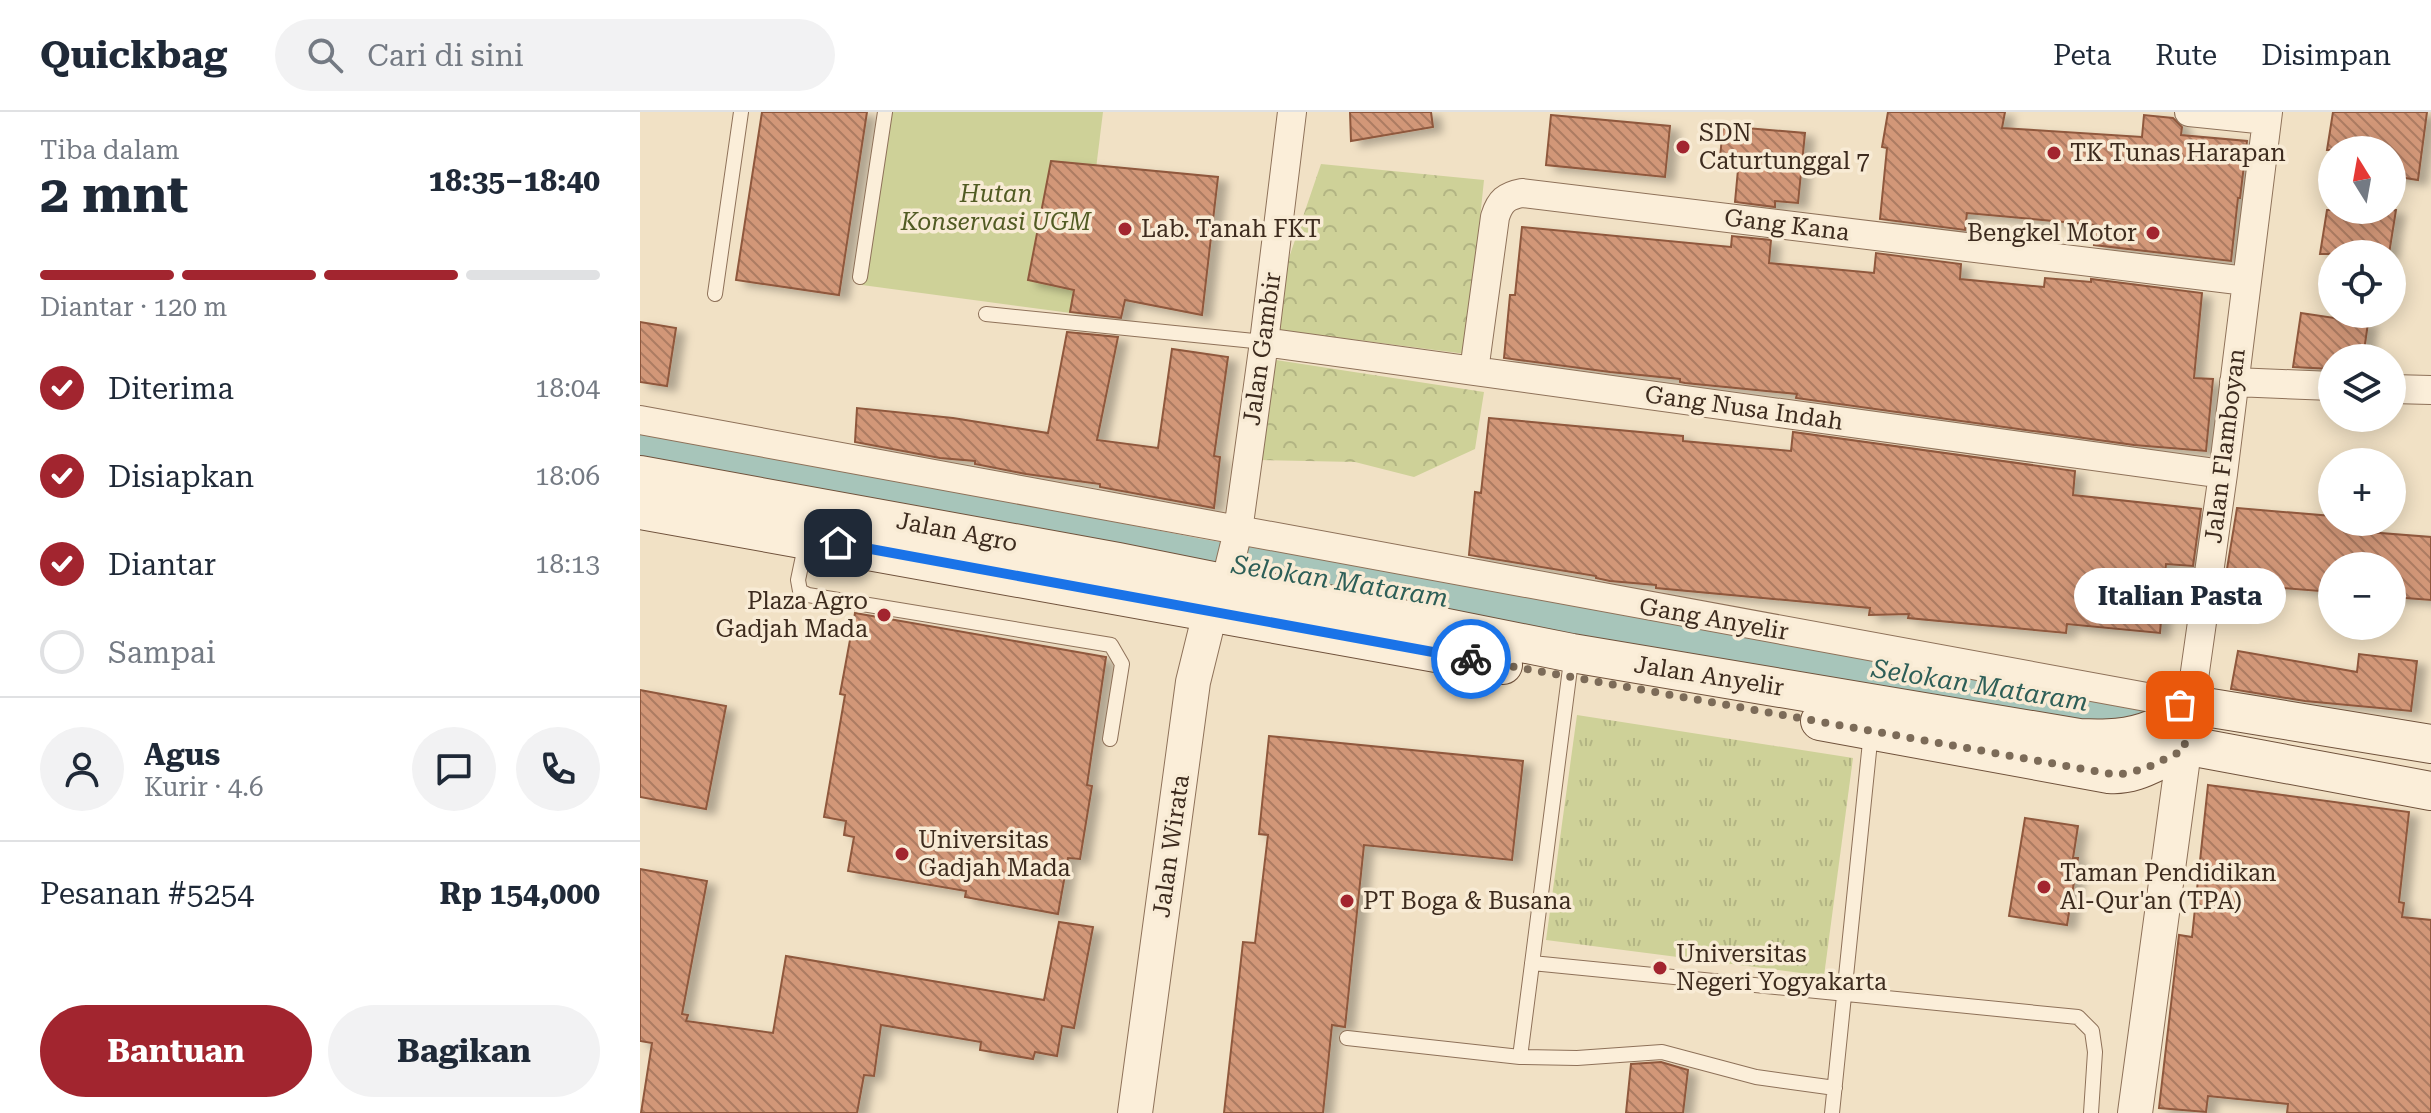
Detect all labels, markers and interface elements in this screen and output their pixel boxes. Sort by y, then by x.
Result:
search box [275,19,835,91]
text: Quickbag [40,33,227,77]
icon: search [303,33,347,77]
text: Cari di sini [367,38,524,73]
text: Peta [2053,39,2111,72]
text: Rute [2155,39,2217,72]
text: Disimpan [2261,39,2391,72]
place label: SDN Caturtunggal 7 [1699,119,1870,175]
text: Tiba dalam [40,135,179,165]
north arrow [2318,136,2406,224]
map controls [2318,136,2406,640]
marker: SDN Caturtunggal 7 [1674,138,1692,156]
place label: TK Tunas Harapan [2070,139,2286,167]
marker: TK Tunas Harapan [2045,144,2063,162]
text: 18:35–18:40 [428,163,600,198]
text: 2 mnt [40,164,188,225]
park label: Hutan Konservasi UGM [900,180,1093,236]
street label: Gang Kana [1723,203,1851,247]
place label: Lab. Tanah FKT [1141,215,1321,243]
place label: Bengkel Motor [1967,219,2137,247]
marker: Lab. Tanah FKT [1116,220,1134,238]
marker: Bengkel Motor [2144,224,2162,242]
button: locate [2318,240,2406,328]
street label: Jalan Gambir [1237,270,1287,427]
text: Diantar · 120 m [40,292,227,322]
button: layers [2318,344,2406,432]
street label: Jalan Flamboyan [2199,347,2251,545]
icon: check [40,366,84,410]
text: Diterima [108,371,234,406]
text: 18:04 [535,373,600,403]
street label: Gang Nusa Indah [1643,380,1845,436]
button: + [2318,448,2406,536]
icon: check [40,454,84,498]
text: Disiapkan [108,459,254,494]
text: 18:06 [535,461,600,491]
street label: Jalan Agro [894,507,1020,557]
pin [804,509,872,577]
icon: home [816,521,860,565]
icon: check [40,542,84,586]
text: Diantar [108,547,216,582]
text: 18:13 [535,549,600,579]
water label: Selokan Mataram [1229,549,1450,613]
button: − [2318,552,2406,640]
callout: Italian Pasta [2074,569,2286,625]
text: Italian Pasta [2098,581,2262,611]
place label: Plaza Agro Gadjah Mada [715,587,868,643]
street label: Gang Anyelir [1637,592,1791,646]
marker: Plaza Agro Gadjah Mada [875,606,893,624]
courier [1431,619,1511,699]
text: Sampai [108,635,216,670]
icon: bike [1449,637,1493,681]
street label: Jalan Anyelir [1632,650,1786,702]
water label: Selokan Mataram [1869,653,2090,717]
pin [2146,671,2214,739]
icon: bag [2158,683,2202,727]
button: person [40,727,124,811]
button: chat [412,727,496,811]
button: phone [516,727,600,811]
text: Agus [144,737,220,772]
text: Kurir · 4.6 [144,772,264,802]
street label: Jalan Wirata [1147,773,1195,919]
place label: Universitas Gadjah Mada [918,826,1071,882]
marker: Universitas Gadjah Mada [893,845,911,863]
place label: Taman Pendidikan Al-Qur'an (TPA) [2060,859,2276,915]
text: Pesanan #5254 [40,876,254,911]
text: Rp 154,000 [439,876,600,911]
marker: Taman Pendidikan Al-Qur'an (TPA) [2035,878,2053,896]
place label: PT Boga & Busana [1363,887,1572,915]
marker: PT Boga & Busana [1338,892,1356,910]
place label: Universitas Negeri Yogyakarta [1676,940,1887,996]
marker: Universitas Negeri Yogyakarta [1651,959,1669,977]
button: Bantuan [40,1005,312,1097]
button: Bagikan [328,1005,600,1097]

